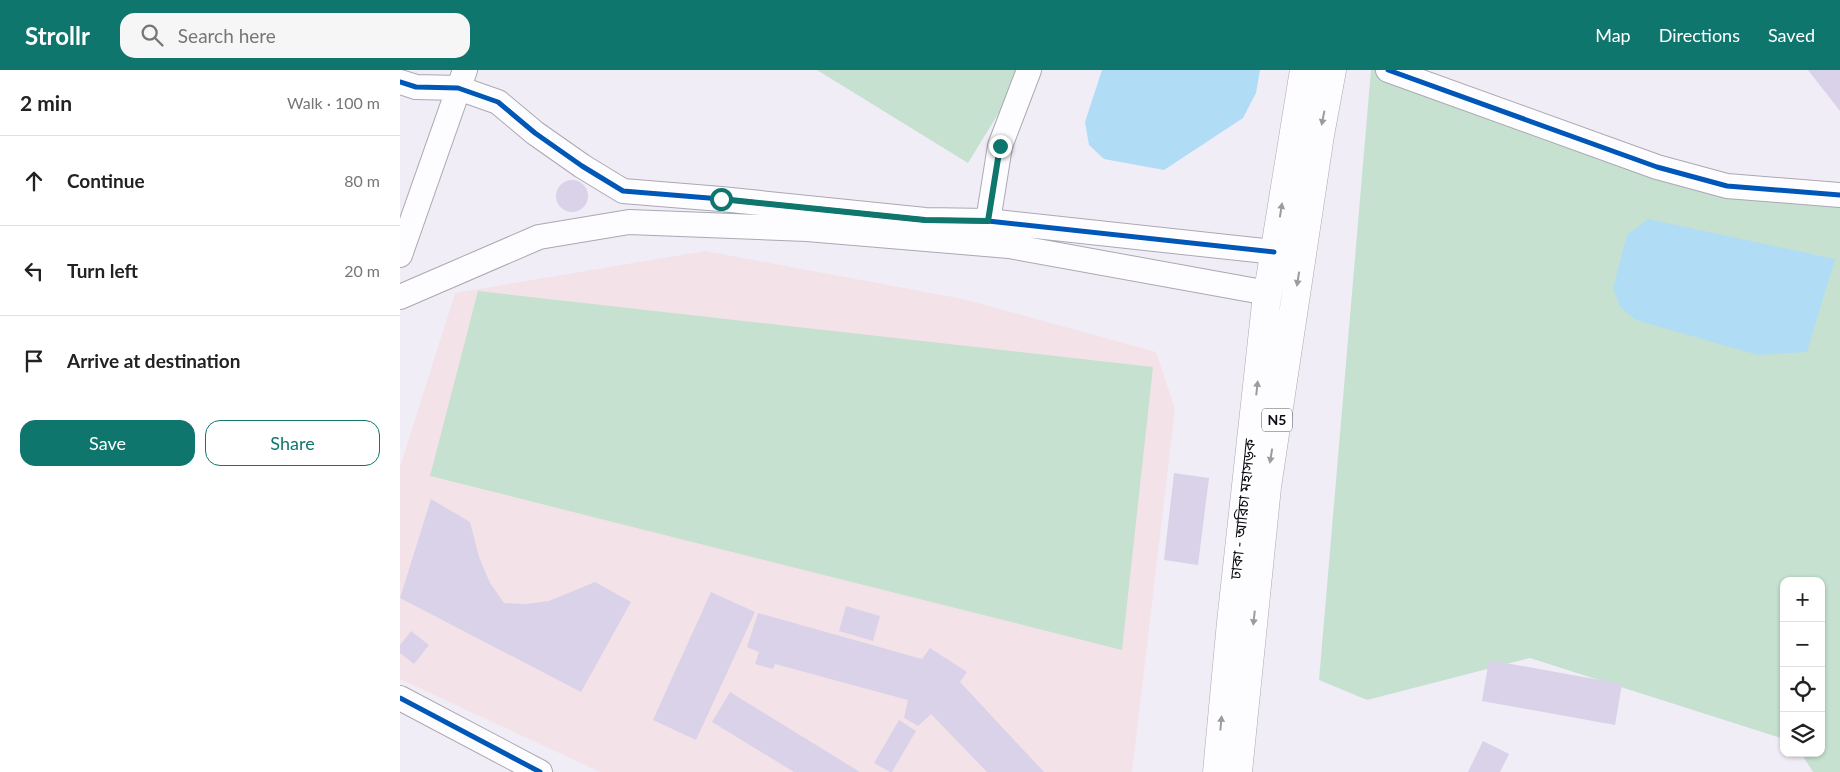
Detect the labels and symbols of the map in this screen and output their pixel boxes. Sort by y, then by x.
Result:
one-way arrow [1319,110,1327,126]
route end [989,135,1012,158]
route start [710,188,733,211]
one-way arrow [1278,201,1286,217]
one-way arrow [1294,271,1302,287]
one-way arrow [1253,380,1261,396]
road number: N5 [1262,408,1292,432]
street label: ঢাকা - আরিচা মহাসড়ক [1226,437,1258,581]
one-way arrow [1267,449,1275,465]
one-way arrow [1250,610,1258,626]
one-way arrow [1217,715,1225,731]

